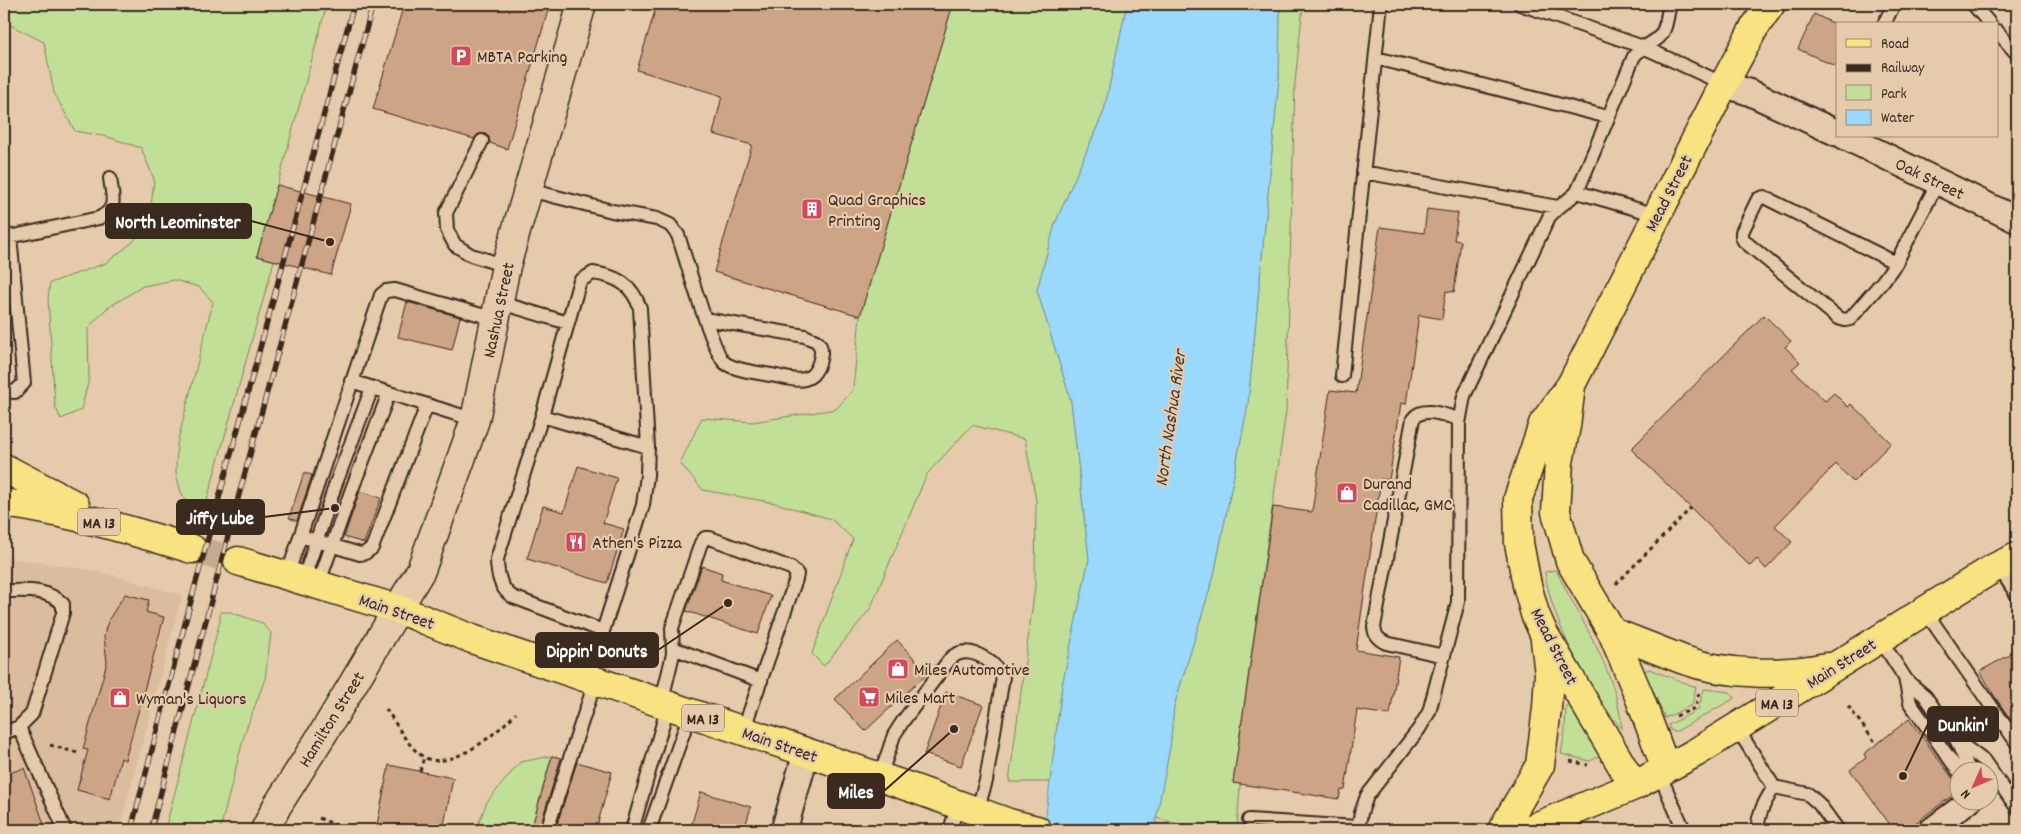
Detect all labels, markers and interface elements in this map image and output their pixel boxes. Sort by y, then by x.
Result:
legend [1836,22,1998,138]
text: Road [1881,34,1909,56]
parking icon: MBTA Parking [449,44,473,68]
place label: MBTA Parking [477,46,568,71]
text: Railway [1881,58,1925,80]
text: Park [1881,84,1907,106]
text: Water [1881,108,1915,130]
street label: Mead Street [1640,151,1700,237]
street label: Oak Street [1890,153,1968,208]
place label: Quad Graphics Printing [828,189,926,235]
building icon: Quad Graphics Printing [800,197,824,221]
callout: North Leominster [106,204,251,238]
text: North Leominster [115,211,242,238]
street label: Nashua Street [478,260,523,361]
water label: North Nashua River [1150,347,1196,488]
place label: Durand Cadillac, GMC [1363,473,1452,519]
shop icon: Durand Cadillac, GMC [1335,481,1359,505]
callout: Jiffy Lube [177,500,264,534]
text: Jiffy Lube [186,507,254,534]
road number: MA 13 [78,508,120,536]
restaurant icon: Athen's Pizza [564,530,588,554]
place label: Athen's Pizza [592,532,682,557]
street label: Main Street [355,589,438,638]
street label: Mead Street [1523,604,1583,690]
callout: Dippin' Donuts [536,633,658,667]
street label: Main Street [1802,634,1883,697]
text: Dippin' Donuts [546,640,648,667]
shop icon: Miles Automotive [886,657,910,681]
place label: Miles Automotive [914,659,1030,684]
street label: Hamilton Street [294,667,373,773]
supermarket icon: Miles Mart [857,685,881,709]
shop icon: Wyman's Liquors [108,686,132,710]
place label: Miles Mart [885,687,955,712]
place label: Wyman's Liquors [136,688,247,713]
road number: MA 13 [1756,690,1798,716]
road number: MA 13 [682,704,724,731]
callout: Dunkin' [1928,707,1998,741]
text: Dunkin' [1938,714,1988,741]
street label: Main Street [738,722,821,771]
north arrow [1948,762,1998,812]
callout: Miles [828,774,884,808]
text: Miles [838,781,874,808]
text: N [1957,784,1976,803]

